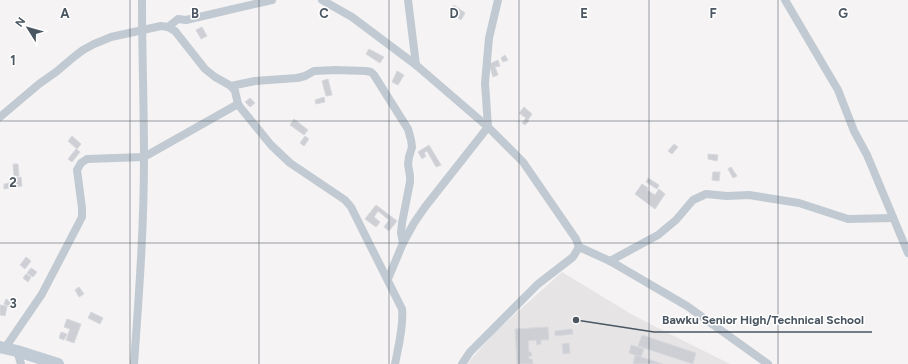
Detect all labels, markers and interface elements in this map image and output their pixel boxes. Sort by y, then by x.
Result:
text: A [60,6,70,21]
text: B [191,6,199,21]
text: C [319,6,329,21]
text: D [449,6,459,21]
text: E [580,6,588,21]
text: F [709,6,717,21]
text: G [838,6,848,21]
north arrow [8,8,48,48]
text: N [13,15,28,30]
text: 1 [10,53,16,68]
text: 2 [9,175,17,190]
text: 3 [9,296,17,311]
callout: Bawku Senior High/Technical School [654,308,872,332]
text: Bawku Senior High/Technical School [662,313,864,327]

